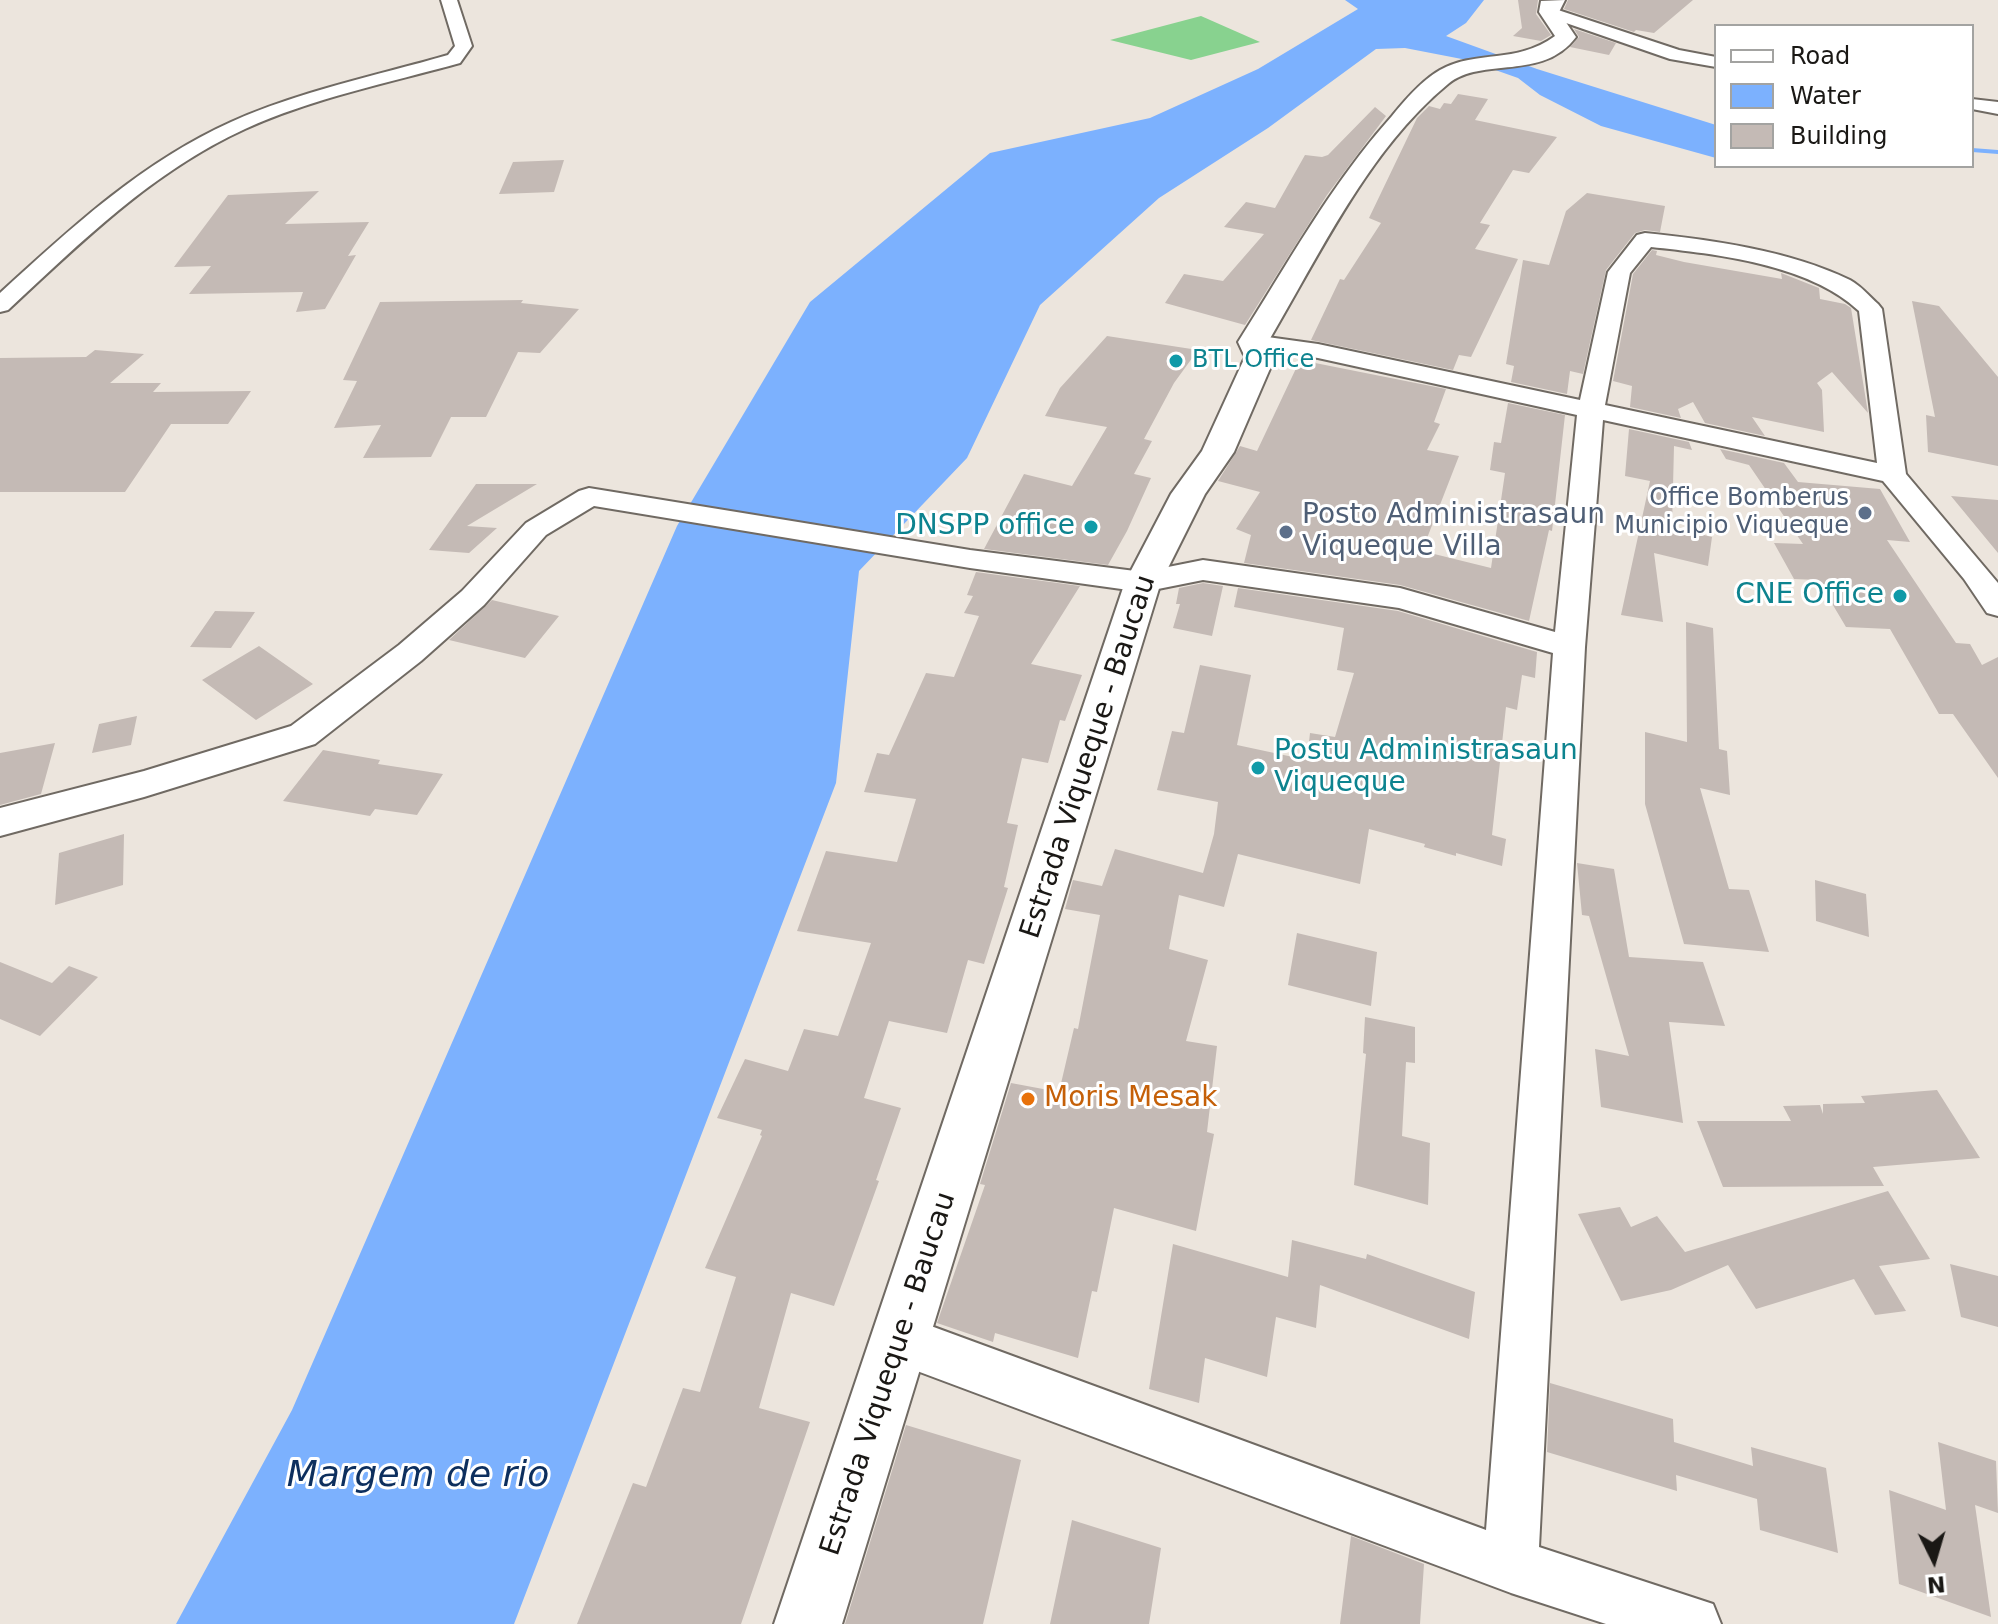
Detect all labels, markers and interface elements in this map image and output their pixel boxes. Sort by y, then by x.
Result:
legend [1714,24,1974,168]
text: Road [1790,42,1850,70]
text: Water [1790,82,1861,110]
text: Building [1790,122,1887,150]
place label: BTL Office [1192,347,1314,375]
marker: BTL Office [1167,352,1185,370]
place label: Office Bomberus Municipio Viqueque [1614,485,1849,541]
place label: Posto Administrasaun Viqueque Villa [1302,499,1605,565]
marker: Office Bomberus Municipio Viqueque [1856,504,1874,522]
place label: DNSPP office [895,510,1075,544]
marker: DNSPP office [1082,518,1100,536]
marker: Posto Administrasaun Viqueque Villa [1277,523,1295,541]
street label: Estrada Viqueque - Baucau [1014,571,1164,943]
place label: CNE Office [1735,579,1884,613]
marker: CNE Office [1891,587,1909,605]
place label: Postu Administrasaun Viqueque [1274,735,1578,801]
marker: Postu Administrasaun Viqueque [1249,759,1267,777]
place label: Moris Mesak [1044,1082,1217,1116]
marker: Moris Mesak [1019,1090,1037,1108]
street label: Estrada Viqueque - Baucau [814,1188,964,1560]
water label: Margem de rio [287,1455,549,1499]
north arrow [1894,1520,1974,1600]
text: N [1926,1571,1946,1598]

